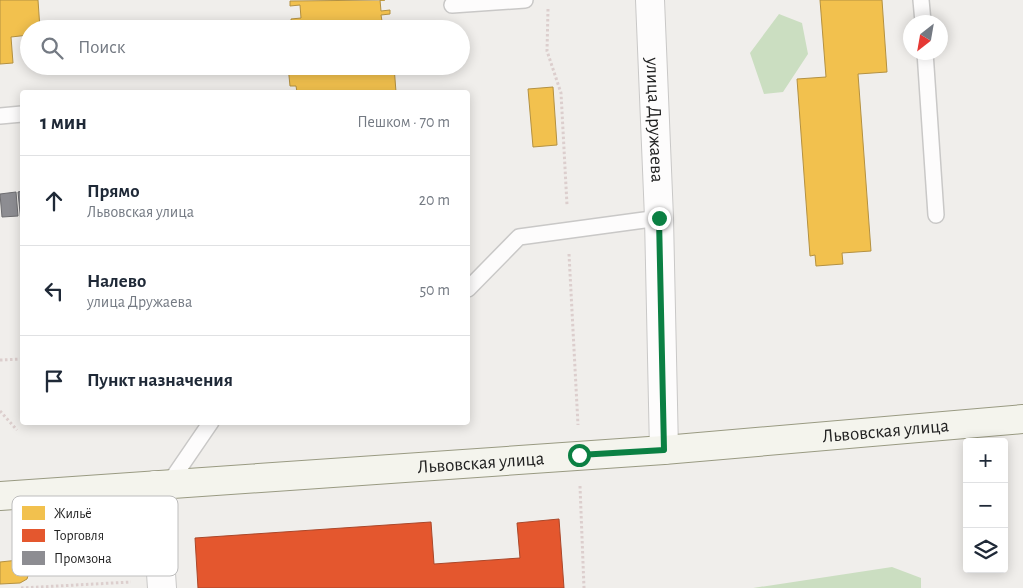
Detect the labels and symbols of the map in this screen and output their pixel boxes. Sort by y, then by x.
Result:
north arrow [903,15,948,60]
street label: улица Дружаева [643,56,667,183]
route end [648,207,671,230]
street label: Львовская улица [821,416,950,446]
route start [568,444,591,467]
street label: Львовская улица [417,449,545,477]
legend [12,496,178,576]
text: Жильё [54,507,92,521]
text: Торговля [54,529,104,543]
text: Промзона [54,552,112,566]

